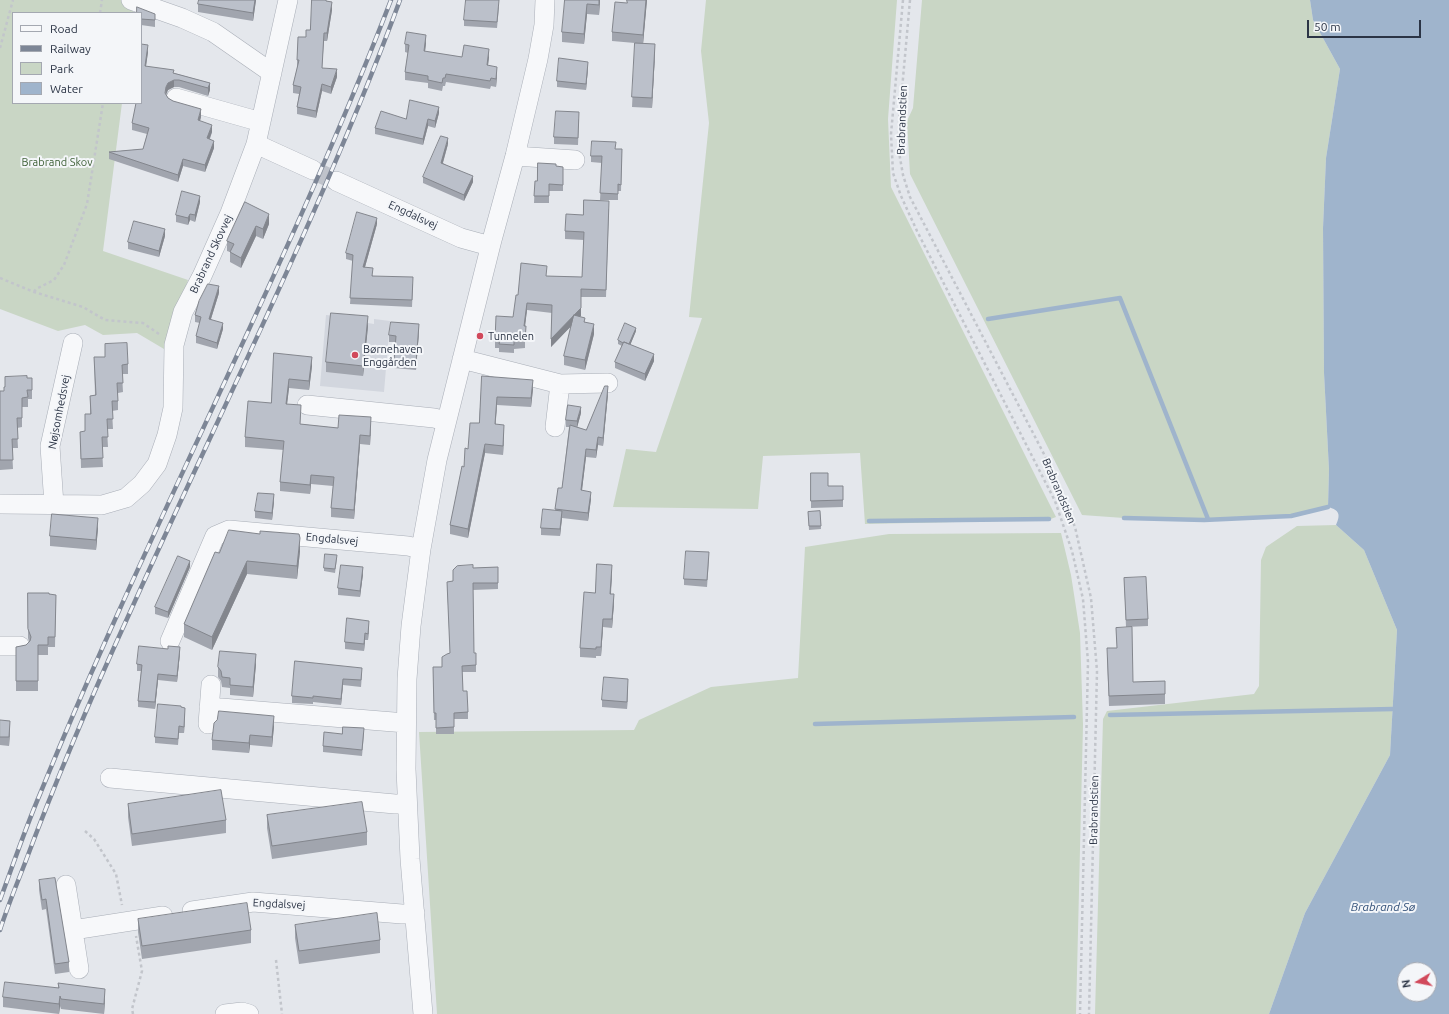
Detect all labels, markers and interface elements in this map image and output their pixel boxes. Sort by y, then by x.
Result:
legend [12,12,142,104]
scale bar [1309,12,1423,38]
text: 50 m [1314,20,1341,33]
text: Road [50,22,78,35]
text: Railway [50,42,91,55]
text: Park [50,62,74,75]
text: Water [50,82,83,95]
street label: Brabrandstien [894,85,910,155]
park label: Brabrand Skov [21,155,93,169]
street label: Engdalsvej [386,198,440,232]
street label: Brabrand Skovvej [187,212,235,296]
place label: Tunnelen [488,329,534,343]
marker: Tunnelen [475,331,485,341]
place label: Børnehaven Enggården [363,342,423,368]
marker: Børnehaven Enggården [350,350,360,360]
street label: Nøjsomhedsvej [45,374,73,450]
street label: Brabrandstien [1039,456,1079,526]
street label: Engdalsvej [305,530,359,548]
street label: Brabrandstien [1087,775,1101,845]
street label: Engdalsvej [252,896,306,912]
water label: Brabrand Sø [1351,900,1415,914]
north arrow [1397,962,1437,1002]
text: N [1400,979,1413,989]

